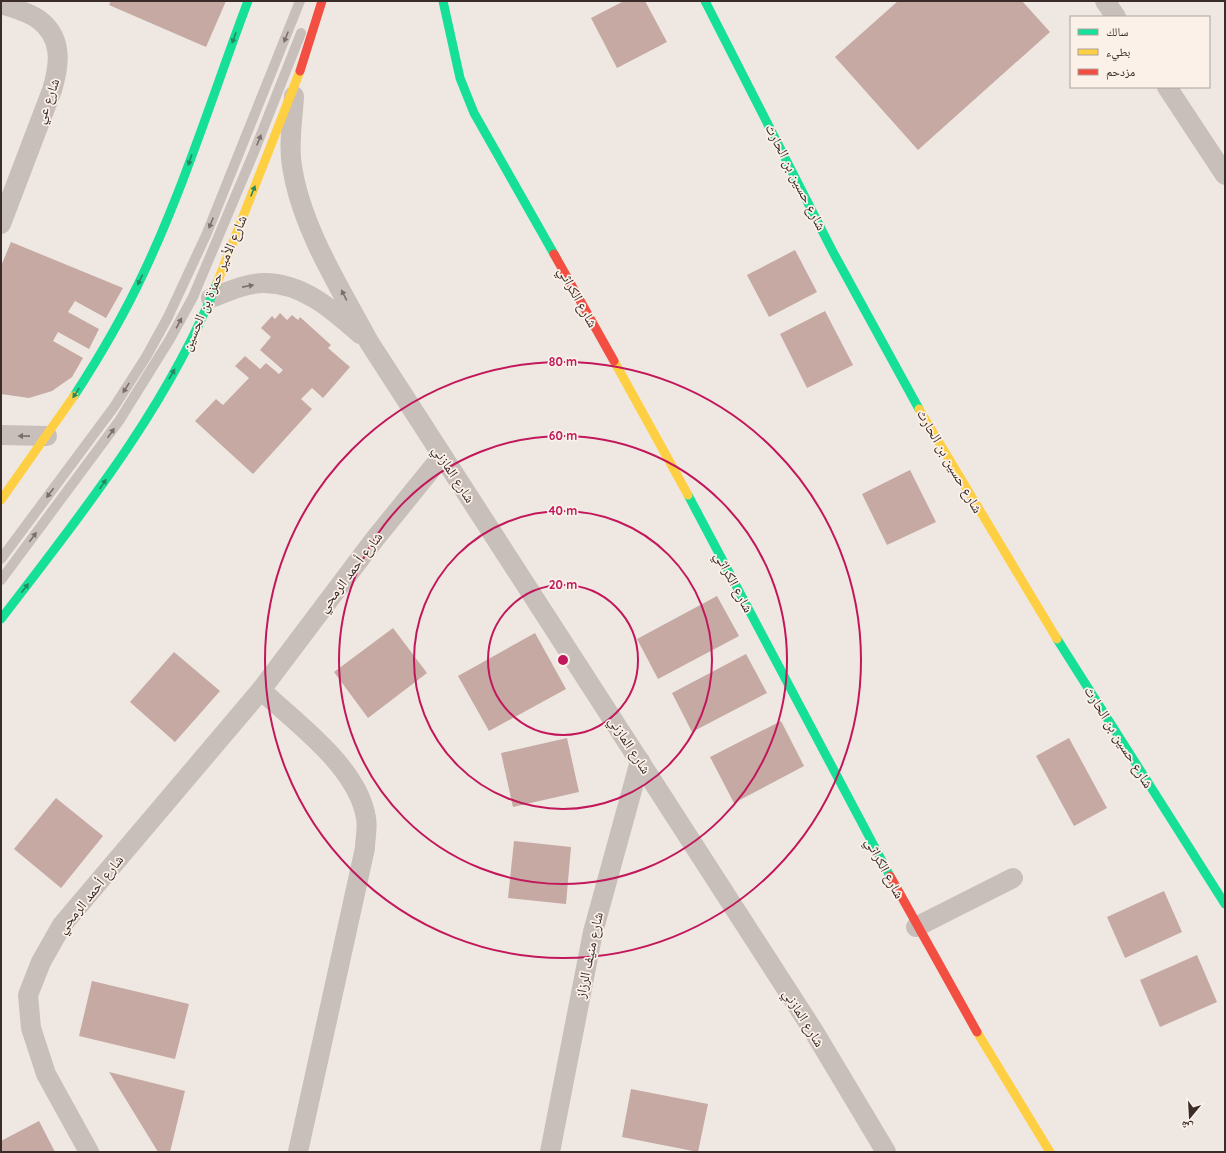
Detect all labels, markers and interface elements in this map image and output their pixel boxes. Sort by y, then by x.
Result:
legend [1070,16,1210,88]
text: سالك [1106,24,1128,39]
one-way arrow [231,32,237,44]
one-way arrow [282,32,288,44]
text: بطيء [1106,44,1130,62]
text: مزدحم [1106,64,1135,80]
street label: شارع عي [30,76,66,127]
street label: شارع حسين بن الحارث [761,121,831,234]
one-way arrow [256,134,262,145]
one-way arrow [187,154,193,166]
one-way arrow [251,185,257,197]
street label: شارع الأمير حمزة بن الحسين [177,212,252,354]
one-way arrow [207,217,213,229]
street label: شارع الكراثي [552,264,602,332]
one-way arrow [137,274,143,286]
one-way arrow [241,283,254,289]
one-way arrow [341,289,347,301]
one-way arrow [175,317,182,328]
text: 80 m [549,354,577,369]
one-way arrow [169,368,176,380]
one-way arrow [122,383,130,393]
one-way arrow [72,388,80,398]
street label: شارع حسين بن الحارث [912,406,987,517]
one-way arrow [107,428,115,439]
text: 60 m [549,428,577,443]
one-way arrow [17,433,30,439]
street label: شارع المازني [427,442,479,508]
one-way arrow [99,479,107,489]
one-way arrow [46,488,54,499]
text: 40 m [549,503,577,518]
street label: شارع أحمد الرمحي [314,528,388,617]
one-way arrow [29,532,37,543]
street label: شارع الكراثي [708,548,758,617]
text: 20 m [549,577,577,592]
one-way arrow [21,582,29,593]
centre of rings [556,653,570,667]
street label: شارع حسين بن الحارث [1080,683,1158,792]
street label: شارع المازني [603,713,655,779]
street label: شارع الكراثي [859,834,909,903]
street label: شارع أحمد الرمحي [53,851,129,939]
street label: شارع منيف الرزاز [571,910,608,1001]
street label: شارع المازني [777,986,829,1052]
north arrow [1170,1097,1210,1137]
text: ش [1179,1117,1195,1135]

